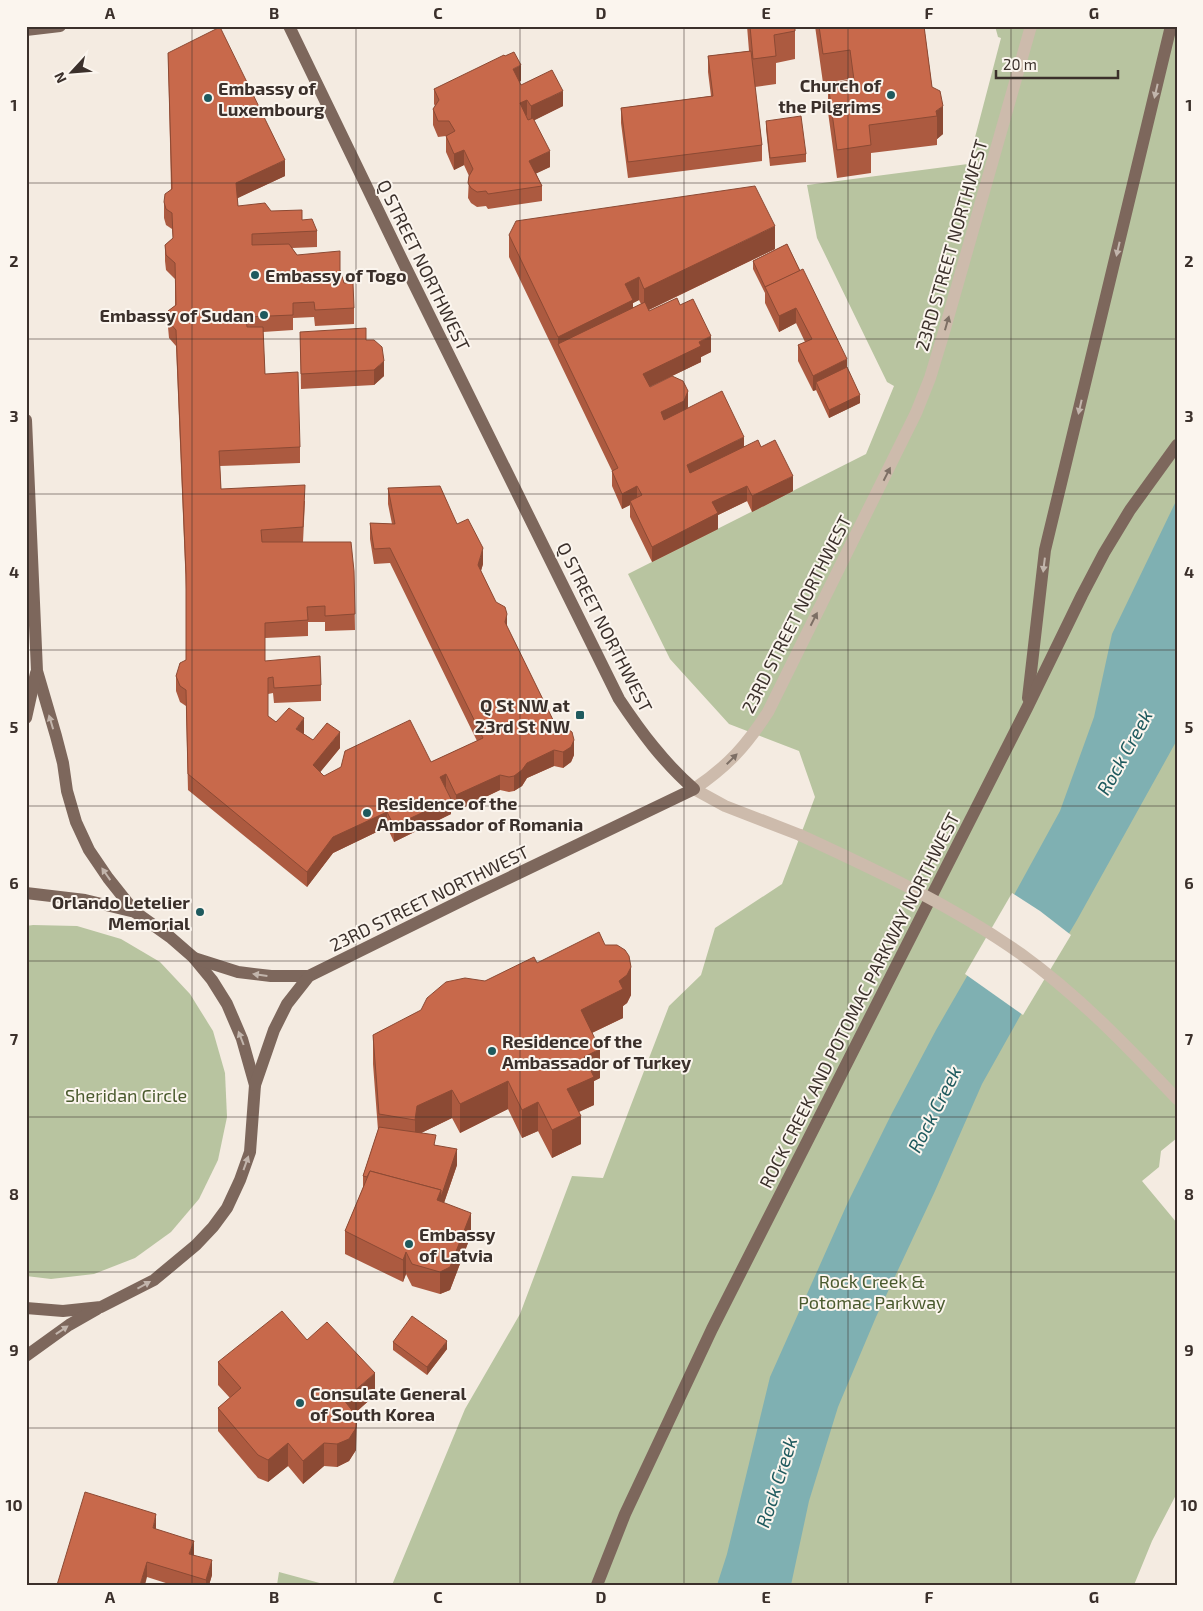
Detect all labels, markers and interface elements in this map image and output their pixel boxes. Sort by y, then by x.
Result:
text: A [105,3,116,22]
text: B [269,3,279,22]
text: C [433,3,443,22]
text: D [596,3,607,22]
text: E [761,3,771,22]
text: F [925,3,934,22]
text: G [1089,3,1099,22]
north arrow [48,48,98,98]
scale bar [996,48,1118,80]
text: 20 m [1003,55,1037,73]
text: N [50,70,70,86]
place label: Church of the Pilgrims [778,74,882,117]
place label: Embassy of Luxembourg [218,77,325,120]
one-way arrow [1151,83,1159,98]
marker: Church of the Pilgrims [885,89,897,101]
marker: Embassy of Luxembourg [202,92,214,104]
text: 1 [11,95,17,114]
text: 1 [1186,95,1192,114]
street label: 23RD STREET NORTHWEST [910,136,992,353]
street label: Q STREET NORTHWEST [373,176,475,355]
one-way arrow [1114,241,1122,256]
text: 2 [9,251,19,270]
text: 2 [1184,251,1194,270]
place label: Embassy of Togo [265,264,407,286]
marker: Embassy of Togo [249,269,261,281]
place label: Embassy of Sudan [100,304,254,326]
marker: Embassy of Sudan [258,309,270,321]
one-way arrow [943,316,951,331]
one-way arrow [1076,399,1084,414]
text: 3 [9,406,19,425]
text: 3 [1184,406,1194,425]
one-way arrow [883,467,891,481]
street label: 23RD STREET NORTHWEST [737,511,856,717]
street label: Q STREET NORTHWEST [553,538,658,716]
one-way arrow [1039,557,1047,573]
text: 4 [9,562,19,581]
text: 4 [1184,562,1194,581]
one-way arrow [810,612,818,626]
place label: Q St NW at 23rd St NW [475,694,571,737]
water label: Rock Creek [1091,705,1157,799]
marker: Q St NW at 23rd St NW [574,709,586,721]
one-way arrow [47,715,55,730]
text: 5 [10,717,19,736]
text: 5 [1185,717,1194,736]
one-way arrow [726,753,738,765]
place label: Residence of the Ambassador of Romania [377,792,583,835]
marker: Residence of the Ambassador of Romania [361,807,373,819]
street label: ROCK CREEK AND POTOMAC PARKWAY NORTHWEST [754,808,964,1191]
street label: 23RD STREET NORTHWEST [326,840,533,956]
one-way arrow [100,868,111,881]
text: 6 [9,873,19,892]
text: 6 [1184,873,1194,892]
place label: Orlando Letelier Memorial [52,891,190,934]
marker: Orlando Letelier Memorial [194,906,206,918]
one-way arrow [252,970,268,978]
text: 7 [10,1029,19,1048]
text: 7 [1185,1029,1194,1048]
place label: Residence of the Ambassador of Turkey [502,1030,692,1073]
one-way arrow [237,1031,244,1046]
marker: Residence of the Ambassador of Turkey [486,1045,498,1057]
water label: Rock Creek [902,1062,966,1156]
park label: Sheridan Circle [65,1084,187,1106]
one-way arrow [243,1156,250,1171]
text: 8 [9,1184,19,1203]
text: 8 [1184,1184,1194,1203]
place label: Embassy of Latvia [419,1223,496,1266]
marker: Embassy of Latvia [403,1238,415,1250]
park label: Rock Creek & Potomac Parkway [798,1270,946,1313]
one-way arrow [137,1281,152,1289]
one-way arrow [56,1325,69,1335]
text: 9 [9,1340,19,1359]
text: 9 [1184,1340,1194,1359]
place label: Consulate General of South Korea [310,1382,467,1425]
marker: Consulate General of South Korea [294,1397,306,1409]
water label: Rock Creek [751,1434,802,1530]
text: 10 [5,1495,23,1514]
text: 10 [1180,1495,1198,1514]
text: A [105,1587,116,1606]
text: B [269,1587,279,1606]
text: C [433,1587,443,1606]
text: D [596,1587,607,1606]
text: E [761,1587,771,1606]
text: F [925,1587,934,1606]
text: G [1089,1587,1099,1606]

